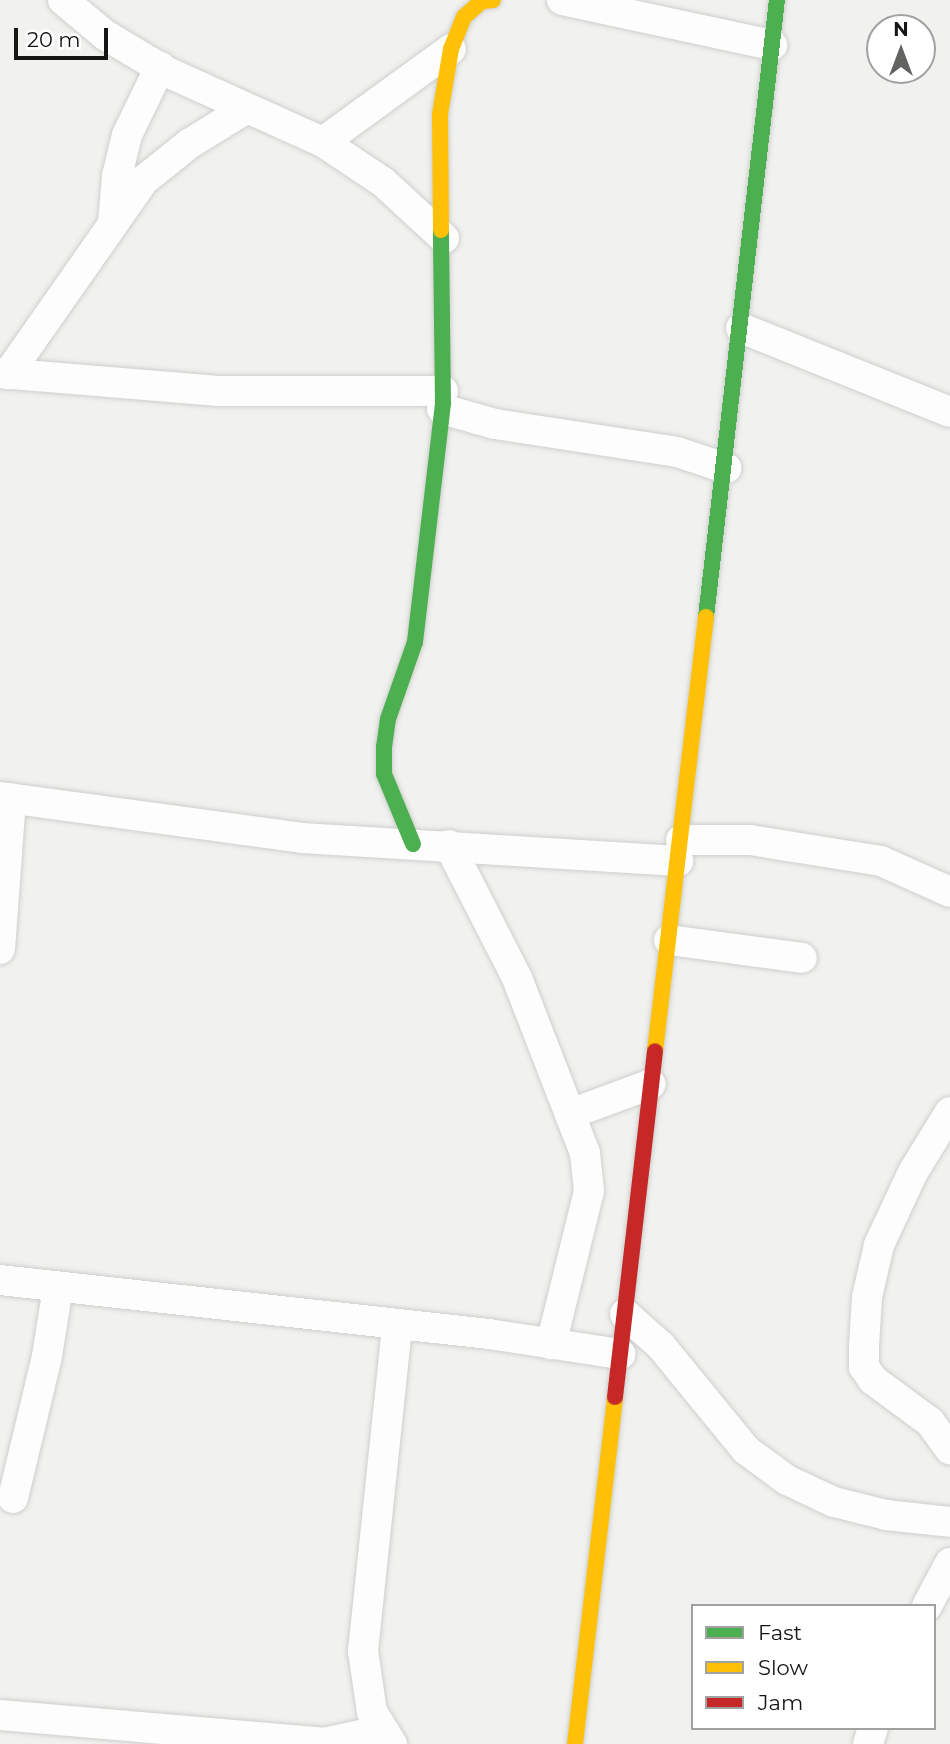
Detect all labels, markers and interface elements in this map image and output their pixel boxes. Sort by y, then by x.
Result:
scale bar [18,14,112,58]
north arrow [866,14,936,84]
text: N [893,18,909,41]
text: 20 m [27,27,81,52]
legend [691,1604,936,1730]
text: Fast [758,1620,802,1645]
text: Slow [758,1655,808,1680]
text: Jam [758,1690,803,1715]

